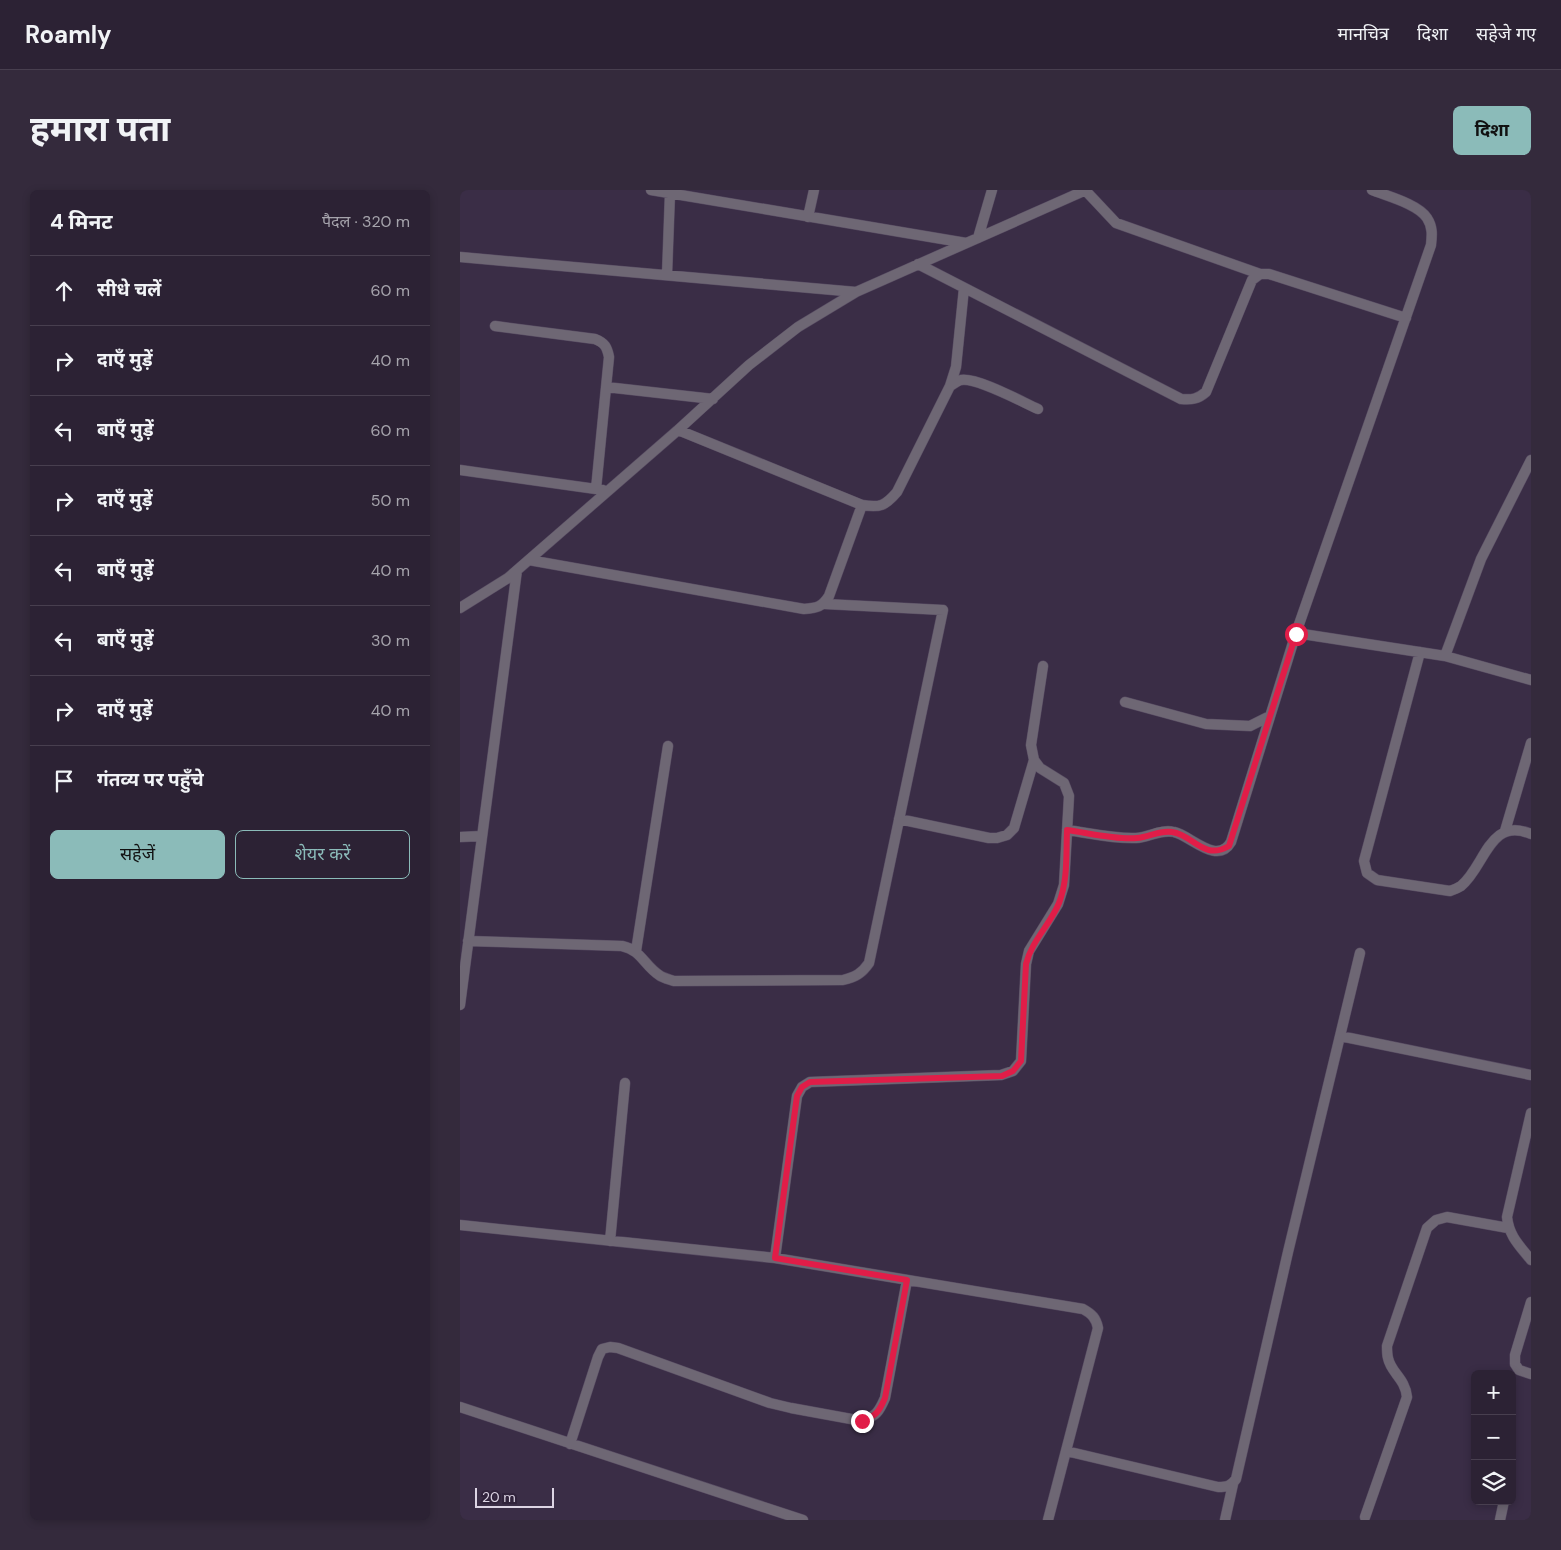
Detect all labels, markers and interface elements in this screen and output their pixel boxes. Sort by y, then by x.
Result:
text: Roamly [25,19,112,50]
text: मानचित्र [1337,22,1389,46]
text: दिशा [1417,22,1448,46]
text: सहेजे गए [1476,22,1536,46]
text: हमारा पता [30,106,170,152]
button: दिशा [1453,106,1531,155]
text: 4 मिनट [50,208,113,236]
text: पैदल · 320 m [322,211,410,232]
icon: ahead [50,277,78,305]
text: सीधे चलें [97,277,161,302]
text: 60 m [370,280,410,301]
icon: right [50,347,78,375]
text: दाएँ मुड़ें [97,347,152,372]
text: 40 m [371,350,410,371]
icon: left [50,417,78,445]
text: बाएँ मुड़ें [97,417,154,442]
text: 60 m [370,420,410,441]
icon: right [50,487,78,515]
text: दाएँ मुड़ें [97,487,152,512]
text: 50 m [371,490,410,511]
icon: left [50,557,78,585]
text: बाएँ मुड़ें [97,557,154,582]
text: 40 m [371,560,410,581]
route start [1285,623,1308,646]
icon: left [50,627,78,655]
text: बाएँ मुड़ें [97,627,154,652]
text: 30 m [371,630,410,651]
icon: right [50,697,78,725]
text: दाएँ मुड़ें [97,697,152,722]
text: 40 m [371,700,410,721]
icon: arrive [50,767,78,795]
text: गंतव्य पर पहुँचे [97,767,204,792]
button: सहेजें [50,830,225,879]
button: शेयर करें [235,830,410,879]
map controls [1471,1370,1516,1505]
button: + [1471,1370,1516,1415]
route end [851,1410,874,1433]
button: − [1471,1415,1516,1460]
button: layers [1471,1460,1516,1505]
scale bar [475,1485,554,1508]
text: 20 m [482,1488,516,1506]

